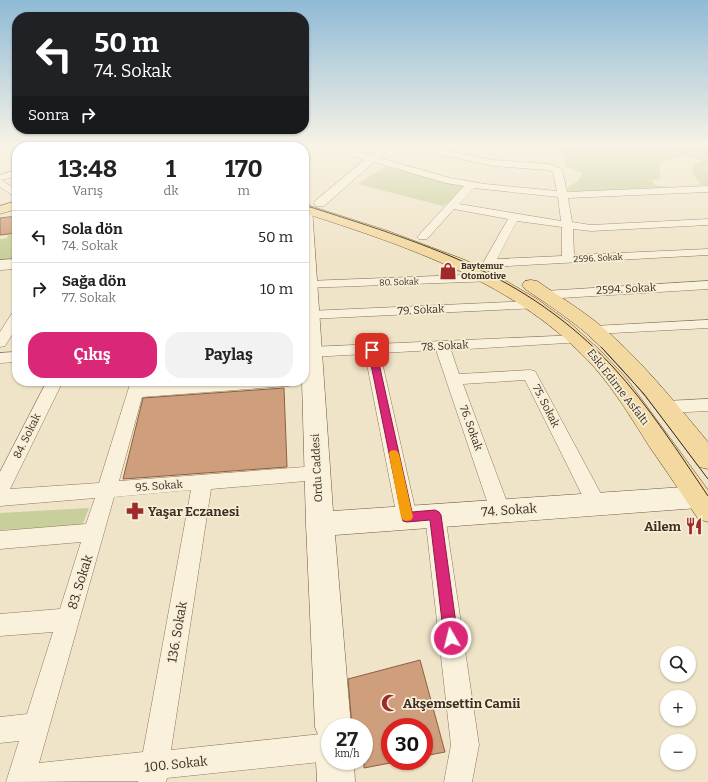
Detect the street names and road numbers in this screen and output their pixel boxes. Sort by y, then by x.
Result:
street label: 2596. Sokak [573,252,624,264]
street label: 80. Sokak [379,276,420,288]
street label: 2594. Sokak [596,281,657,297]
street label: 79. Sokak [397,302,445,318]
street label: 78. Sokak [421,338,470,354]
street label: Eski Edirne Asfaltı [584,346,652,428]
street label: 75. Sokak [530,382,563,430]
street label: 76. Sokak [457,404,485,453]
street label: 84. Sokak [11,411,44,461]
street label: Ordu Caddesi [309,433,325,503]
street label: 95. Sokak [135,478,184,494]
street label: 74. Sokak [481,501,538,519]
street label: 83. Sokak [65,552,96,611]
street label: 136. Sokak [164,599,190,664]
street label: 100. Sokak [144,753,209,775]

